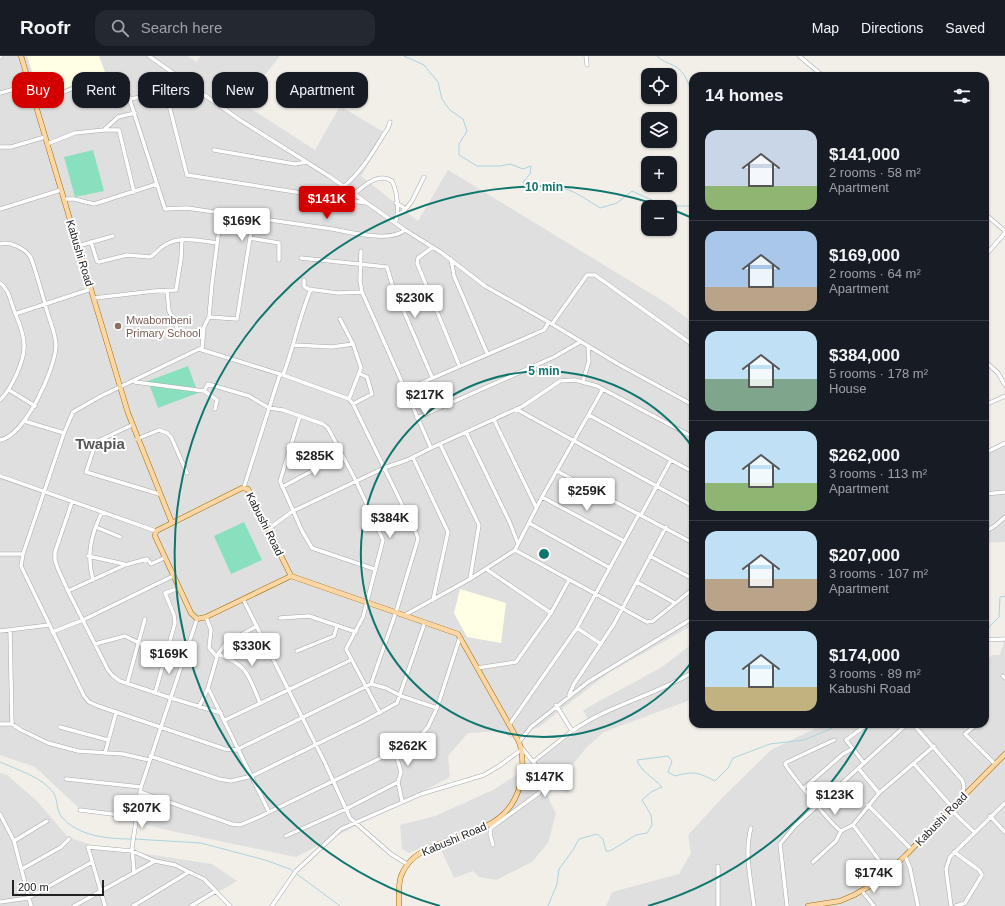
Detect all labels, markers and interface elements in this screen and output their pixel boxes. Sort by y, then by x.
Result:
search box [95,10,375,46]
text: Roofr [20,17,71,38]
icon: search [109,17,131,39]
text: Search here [141,19,222,36]
text: Map [812,20,839,36]
text: Directions [861,20,923,36]
text: Saved [945,20,985,36]
map controls [641,68,677,236]
button: locate [641,68,677,104]
chip: Buy [12,72,64,108]
chip: Rent [72,72,130,108]
chip: Filters [138,72,204,108]
chip: New [212,72,268,108]
chip: Apartment [276,72,368,108]
icon: filters [951,85,973,107]
text: 14 homes [705,86,783,105]
button: layers [641,112,677,148]
text: $141,000 [829,145,900,164]
icon: home [737,146,785,194]
button: + [641,156,677,192]
text: 2 rooms · 58 m² [829,165,921,180]
text: 10 min [525,180,563,194]
text: Apartment [829,180,889,195]
pin: $141K [299,186,355,220]
text: $141K [308,191,346,206]
button: − [641,200,677,236]
pin: $169K [214,208,270,242]
text: $169K [223,213,261,228]
street label: Kabushi Road [64,218,96,288]
text: $169,000 [829,246,900,265]
icon: home [737,247,785,295]
text: 2 rooms · 64 m² [829,266,921,281]
text: Apartment [829,281,889,296]
pin: $230K [387,285,443,319]
text: $230K [396,290,434,305]
place label: Mwabombeni Primary School [126,314,201,339]
marker: Mwabombeni Primary School [113,321,123,331]
text: $384,000 [829,346,900,365]
icon: home [737,347,785,395]
text: 5 min [528,364,560,378]
text: 5 rooms · 178 m² [829,366,928,381]
text: House [829,381,867,396]
pin: $217K [397,382,453,416]
text: $217K [406,387,444,402]
district label: Twapia [75,435,126,452]
pin: $285K [287,443,343,477]
text: $262,000 [829,446,900,465]
icon: home [737,447,785,495]
text: $285K [296,448,334,463]
text: 3 rooms · 113 m² [829,466,927,481]
pin: $259K [559,478,615,512]
text: Apartment [829,481,889,496]
text: $259K [568,483,606,498]
street label: Kabushi Road [244,490,286,558]
pin: $384K [362,505,418,539]
text: $384K [371,510,409,525]
text: $207,000 [829,546,900,565]
centre of rings [537,547,551,561]
icon: home [737,547,785,595]
text: 3 rooms · 107 m² [829,566,928,581]
text: Apartment [829,581,889,596]
pin: $330K [224,633,280,667]
text: $330K [233,638,271,653]
pin: $169K [141,641,197,675]
text: $169K [150,646,188,661]
text: $174,000 [829,646,900,665]
icon: home [737,647,785,695]
text: 3 rooms · 89 m² [829,666,921,681]
text: Kabushi Road [829,681,911,696]
pin: $262K [380,733,436,767]
text: $262K [389,738,427,753]
pin: $147K [517,764,573,798]
text: $147K [526,769,564,784]
pin: $123K [807,782,863,816]
text: $123K [816,787,854,802]
street label: Kabushi Road [913,790,969,848]
pin: $207K [114,795,170,829]
text: $207K [123,800,161,815]
street label: Kabushi Road [420,820,488,858]
pin: $174K [846,860,902,894]
text: $174K [855,865,893,880]
scale bar [12,878,104,897]
text: 200 m [18,881,49,893]

